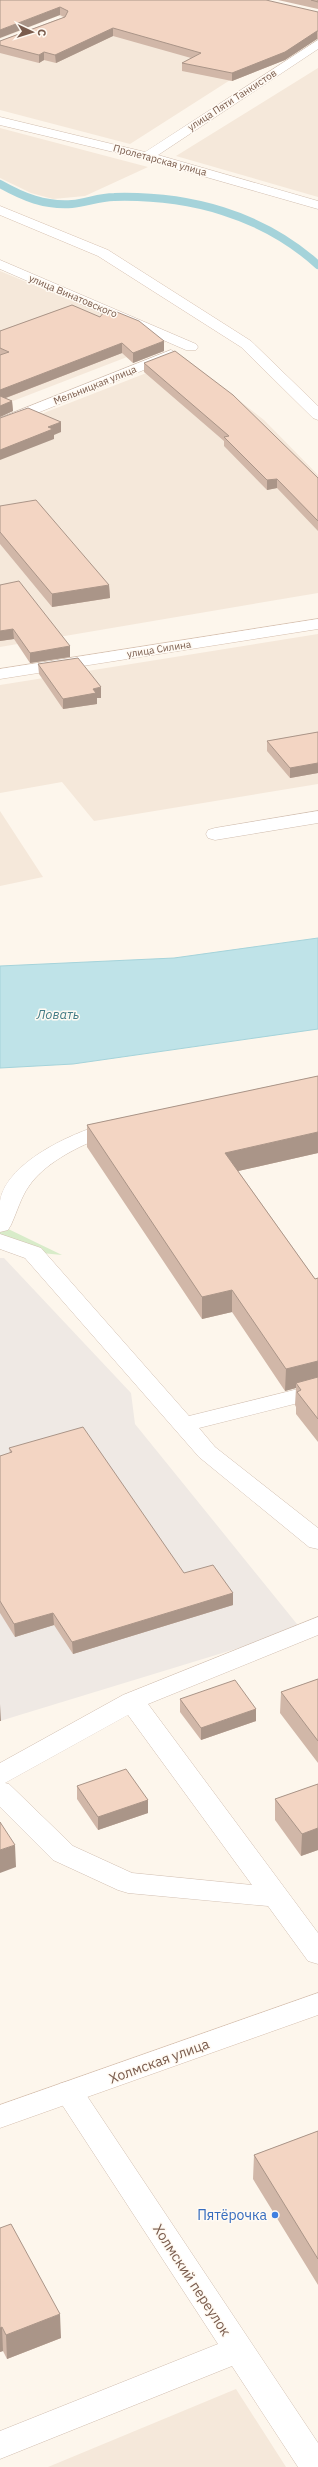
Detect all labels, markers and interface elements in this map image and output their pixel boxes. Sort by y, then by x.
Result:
north arrow [12,12,52,52]
text: С [35,29,49,37]
street label: улица Пяти Танкистов [185,66,279,134]
street label: Пролетарская улица [112,141,209,179]
street label: улица Винатовского [27,271,120,321]
street label: Мельницкая улица [52,362,139,408]
street label: улица Силина [126,637,193,660]
water label: Ловать [36,1006,79,1023]
street label: Холмская улица [106,2034,212,2087]
place label: Пятёрочка [197,2206,268,2224]
marker: Пятёрочка [270,2210,280,2220]
street label: Холмский переулок [149,2221,235,2340]

